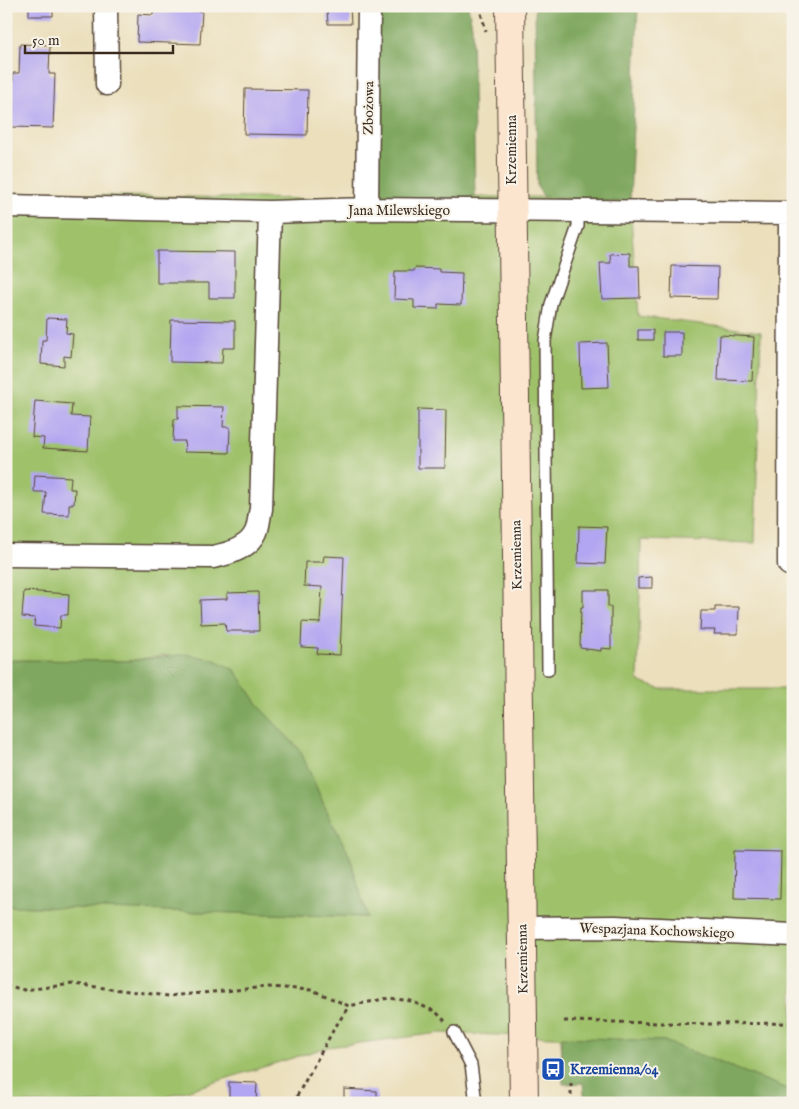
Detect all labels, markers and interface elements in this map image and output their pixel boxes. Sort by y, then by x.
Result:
scale bar [25,22,172,54]
text: 50 m [32,31,60,50]
street label: Zbożowa [360,80,378,135]
street label: Krzemienna [503,114,521,185]
street label: Jana Milewskiego [346,202,450,220]
street label: Krzemienna [507,519,527,590]
street label: Wespazjana Kochowskiego [579,919,735,943]
street label: Krzemienna [513,923,533,994]
bus stop icon: Krzemienna/04 [540,1056,566,1082]
place label: Krzemienna/04 [570,1061,660,1079]

